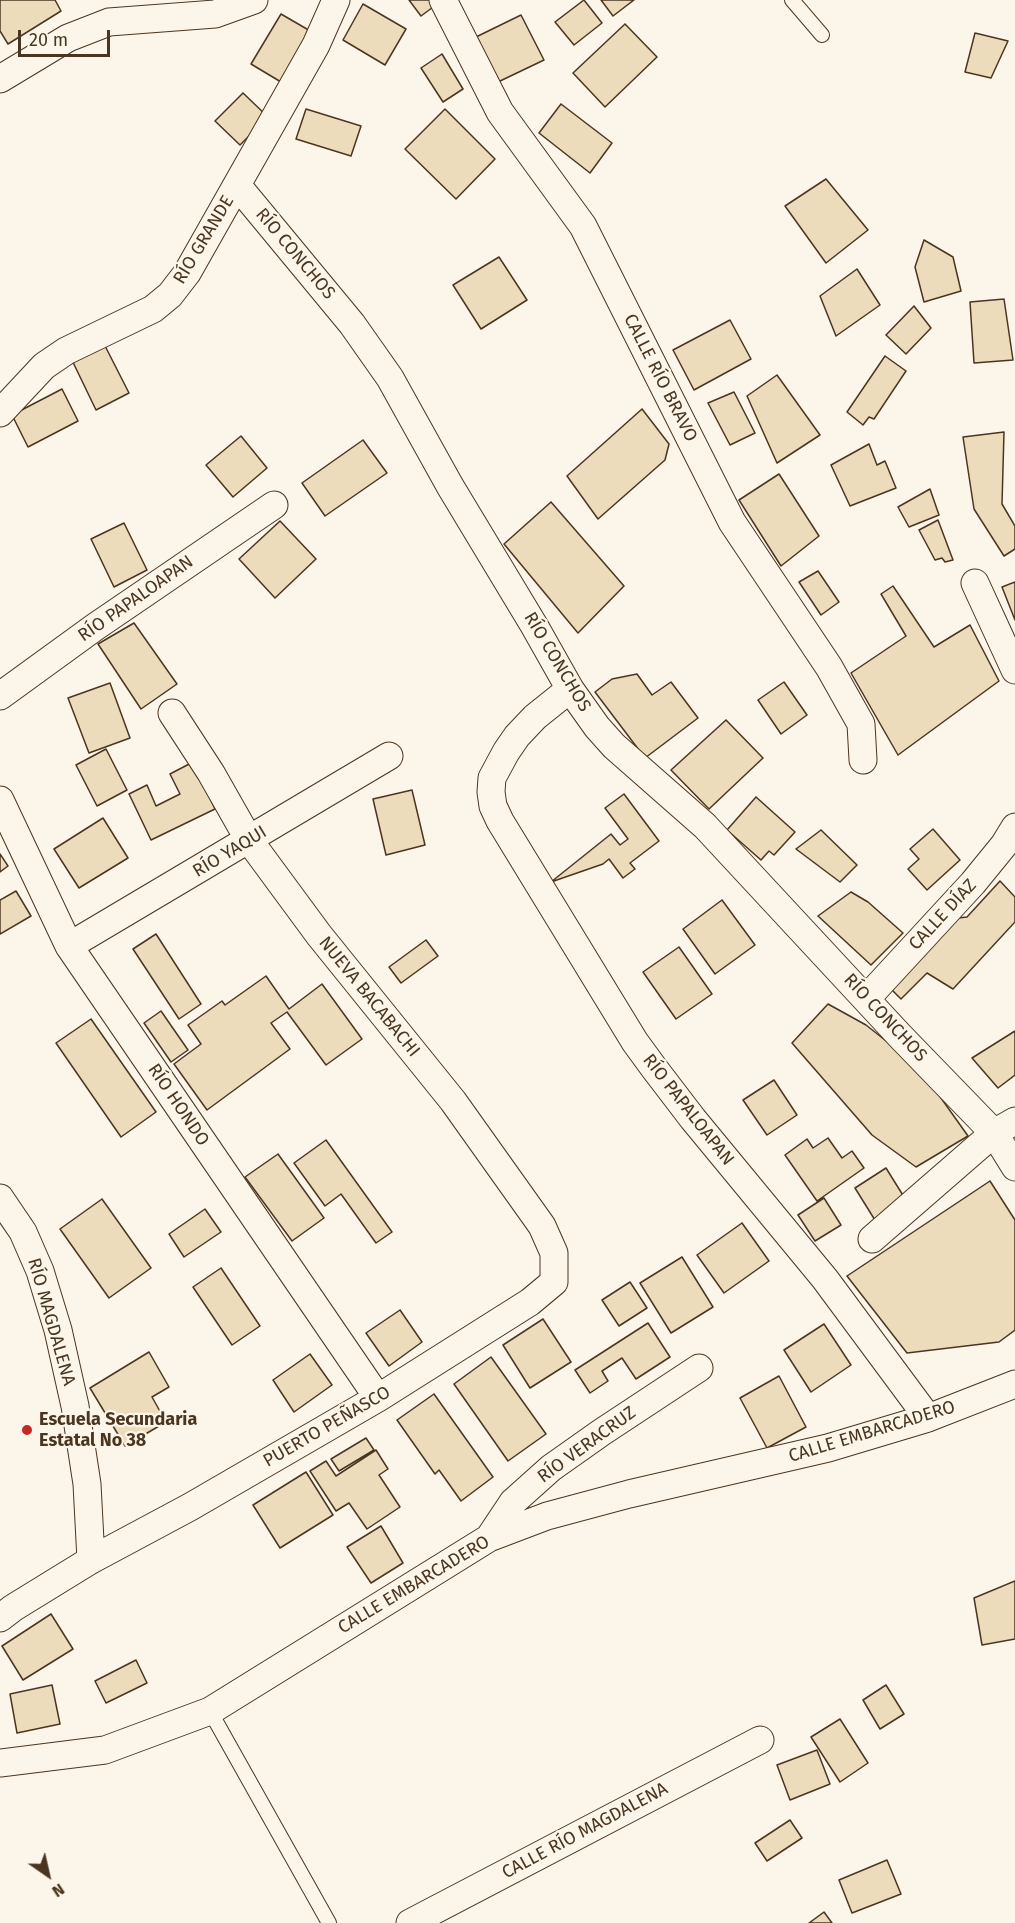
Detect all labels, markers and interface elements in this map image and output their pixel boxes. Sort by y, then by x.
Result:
scale bar [21,18,112,56]
text: 20 m [29,29,68,51]
street label: RÍO GRANDE [169,192,239,288]
street label: RÍO CONCHOS [251,204,339,304]
street label: CALLE RÍO BRAVO [619,311,701,445]
street label: RÍO PAPALOAPAN [74,551,198,647]
street label: RÍO CONCHOS [519,608,595,716]
street label: RÍO YAQUI [189,822,271,882]
street label: CALLE DÍAZ [905,875,981,955]
street label: NUEVA BACABACHI [314,932,424,1062]
street label: RÍO CONCHOS [839,970,931,1066]
street label: RÍO PAPALOAPAN [638,1050,738,1170]
street label: RÍO HONDO [143,1060,213,1150]
street label: RÍO MAGDALENA [22,1256,80,1388]
street label: PUERTO PEÑASCO [260,1382,394,1472]
street label: CALLE EMBARCADERO [786,1396,958,1468]
street label: RÍO VERACRUZ [534,1402,640,1488]
place label: Escuela Secundaria Estatal No 38 [39,1409,197,1452]
marker: Escuela Secundaria Estatal No 38 [20,1423,34,1437]
street label: CALLE EMBARCADERO [334,1531,494,1639]
street label: CALLE RÍO MAGDALENA [498,1778,672,1884]
north arrow [18,1845,78,1905]
text: N [49,1879,68,1901]

